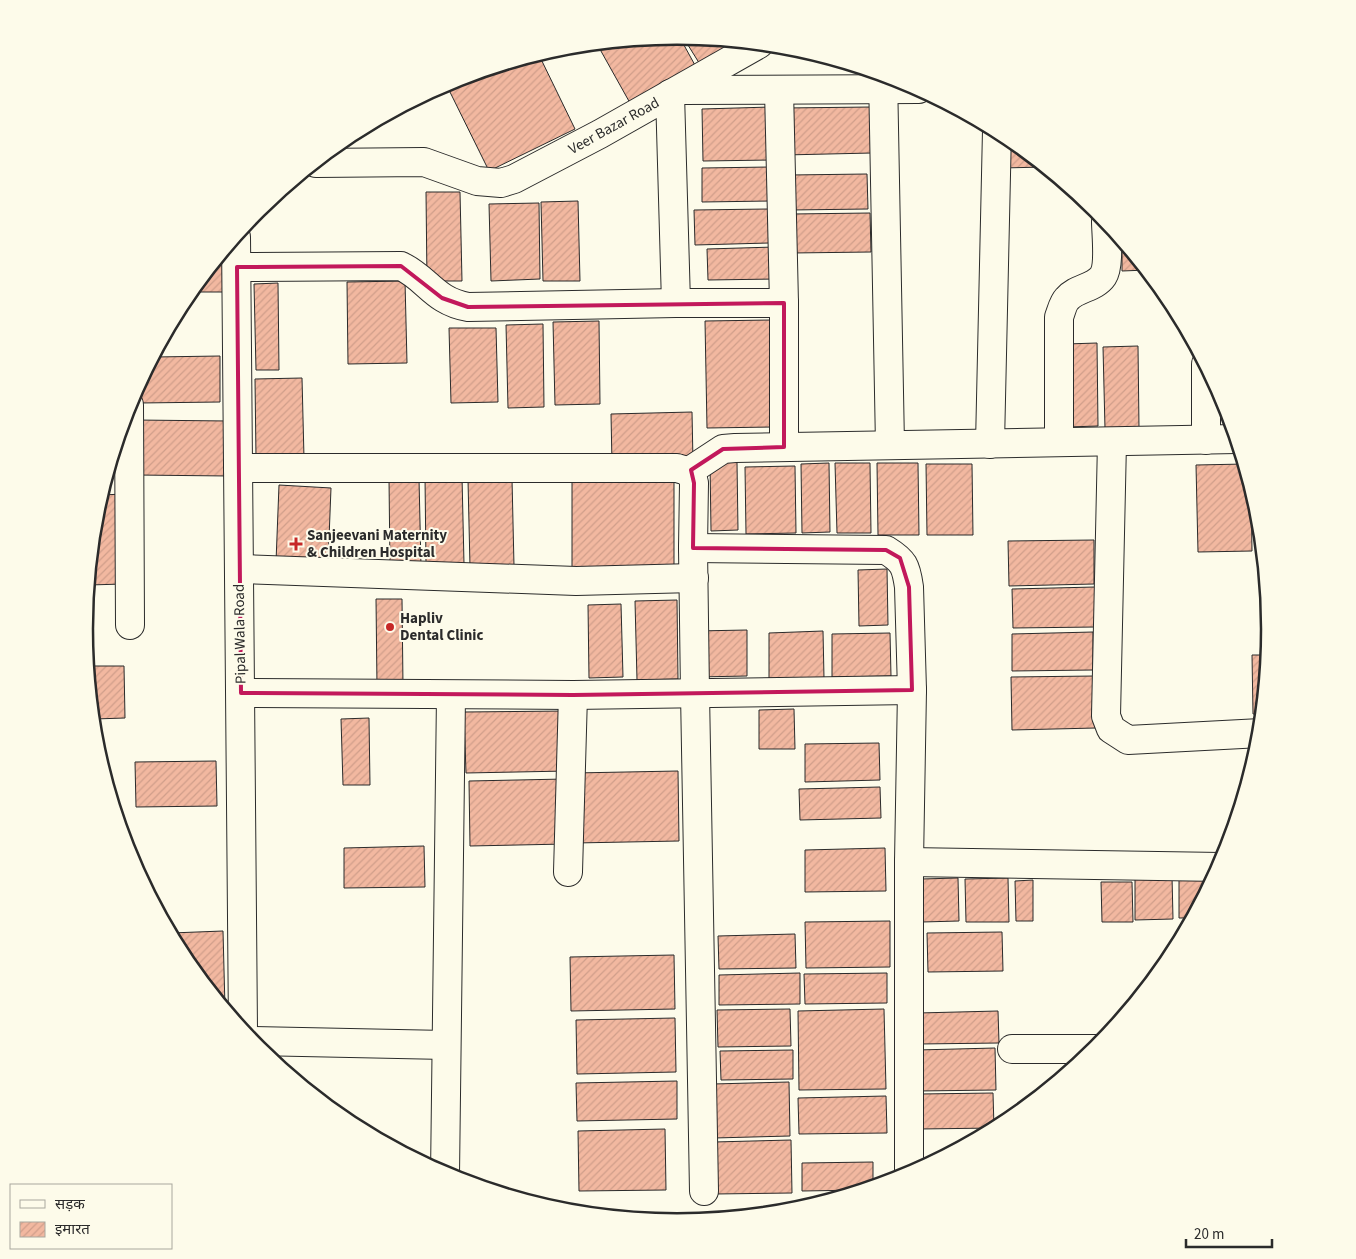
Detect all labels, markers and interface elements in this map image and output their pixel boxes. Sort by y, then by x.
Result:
street label: Veer Bazar Road [565,92,663,160]
place label: Sanjeevani Maternity & Children Hospital [307,525,447,563]
marker: Sanjeevani Maternity & Children Hospital [289,537,303,551]
street label: Pipal Wala Road [229,584,251,684]
place label: Hapliv Dental Clinic [400,608,483,646]
marker: Hapliv Dental Clinic [384,621,396,633]
legend [10,1184,172,1249]
text: सड़क [55,1194,85,1215]
scale bar [1186,1216,1272,1248]
text: इमारत [55,1219,90,1240]
text: 20 m [1194,1224,1224,1245]

